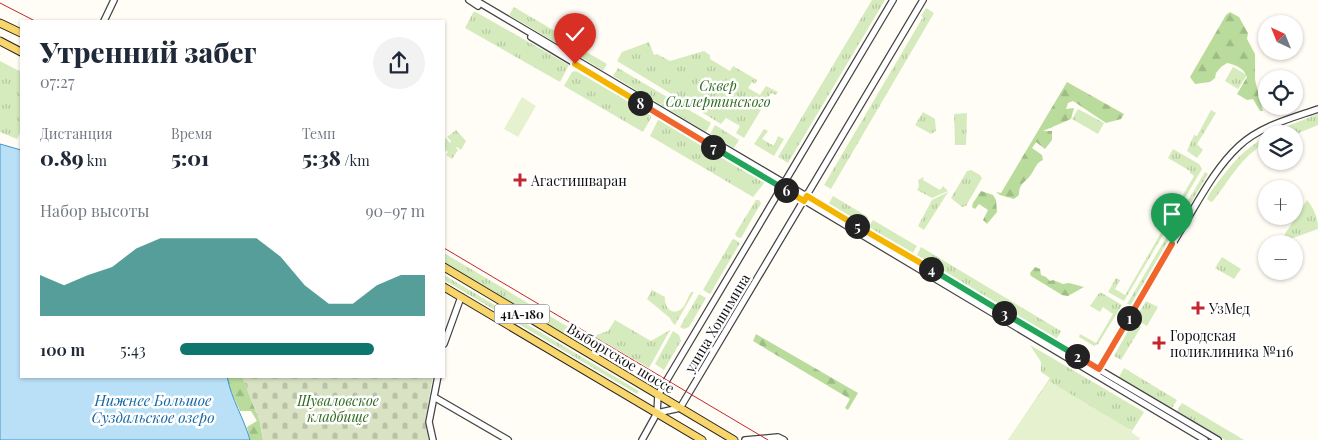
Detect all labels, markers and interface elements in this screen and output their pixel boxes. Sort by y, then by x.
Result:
pin [554,13,596,64]
north arrow [1258,15,1302,60]
map controls [1258,15,1303,280]
icon: check [561,20,589,48]
text: Утренний забег [40,33,257,70]
button: share [373,37,425,89]
button: locate [1258,70,1303,115]
text: 07:27 [40,71,75,92]
park label: Сквер Соллертинского [665,76,771,111]
pin: 8 [628,90,652,116]
text: 8 [637,94,644,113]
text: Дистанция [40,124,113,143]
text: Время [171,124,212,143]
text: Темп [302,124,336,143]
button: layers [1258,125,1303,170]
pin: 7 [700,134,726,160]
text: 7 [710,138,717,157]
text: 0.89 [40,143,84,171]
text: 5:01 [171,143,209,171]
text: 5:38 [302,143,341,171]
text: km [84,151,107,170]
text: /km [341,151,370,170]
place label: Агастишваран [530,171,627,190]
marker: Агастишваран [513,173,527,187]
pin: 6 [774,178,798,202]
button: + [1258,180,1303,225]
text: 6 [783,181,790,200]
pin [1151,193,1193,244]
text: Набор высоты [40,200,149,221]
text: 90–97 m [365,200,425,221]
icon: arrive [1158,200,1186,228]
pin: 5 [844,214,870,238]
text: 5 [854,217,861,236]
button: − [1258,235,1303,280]
pin: 4 [918,256,944,282]
text: 4 [928,260,935,279]
street label: улица Хошимина [679,270,754,377]
place label: УзМед [1208,299,1250,318]
pin: 3 [992,300,1016,326]
marker: УзМед [1191,301,1205,315]
road number: 41А-180 [494,304,550,324]
text: 3 [1001,304,1008,323]
pin: 1 [1116,306,1142,330]
text: 1 [1127,309,1132,328]
street label: Выборгское шоссе [564,318,678,398]
place label: Городская поликлиника №116 [1170,326,1293,361]
marker: Городская поликлиника №116 [1152,336,1166,350]
text: 100 m [40,339,85,360]
text: 5:43 [120,339,146,360]
pin: 2 [1064,344,1090,368]
text: 2 [1074,347,1081,366]
water label: Нижнее Большое Суздальское озеро [92,390,214,427]
park label: Шуваловское кладбище [296,391,379,426]

